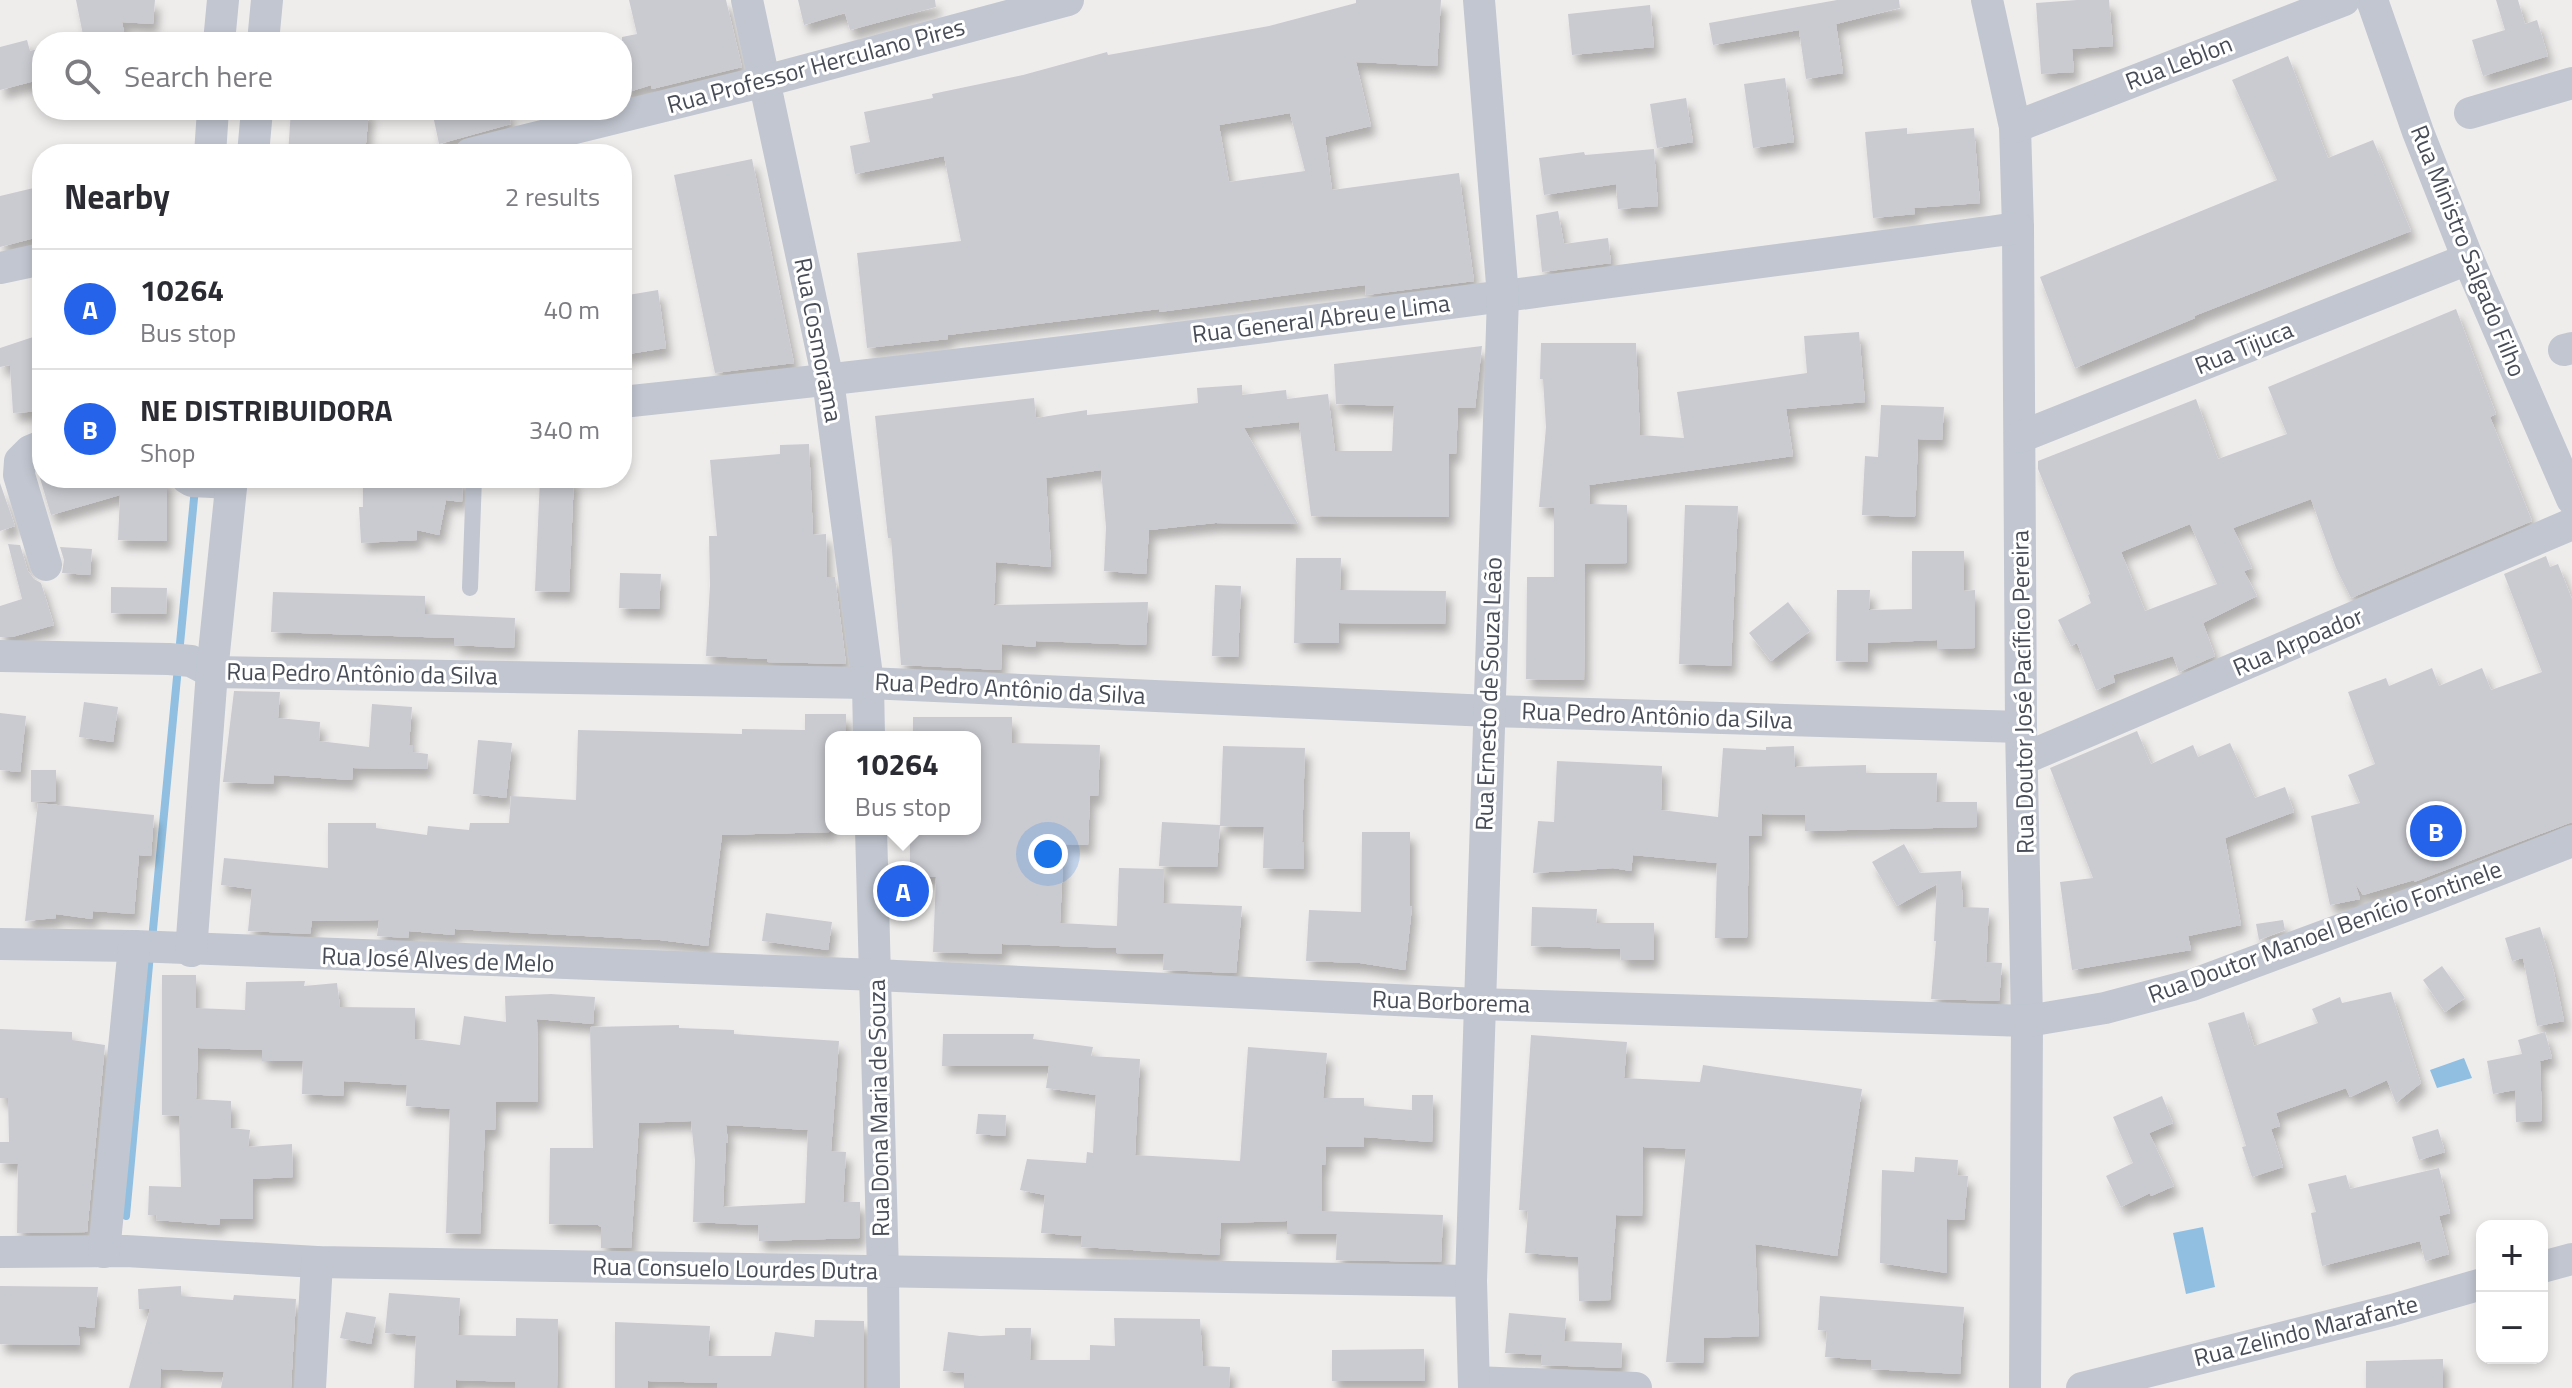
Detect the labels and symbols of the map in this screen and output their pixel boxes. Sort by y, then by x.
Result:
street label: Rua Professor Herculano Pires [663,8,969,122]
street label: Rua Leblon [2120,25,2237,99]
street label: Rua Ministro Salgado Filho [2402,119,2536,382]
street label: Rua Cosmorama [785,255,853,425]
street label: Rua General Abreu e Lima [1190,284,1452,352]
street label: Rua Tijuca [2189,311,2298,383]
street label: Rua Doutor José Pacífico Pereira [2001,530,2043,854]
street label: Rua Ernesto de Souza Leão [1465,557,1511,831]
street label: Rua Arpoador [2227,597,2368,685]
street label: Rua Pedro Antônio da Silva [226,653,498,693]
street label: Rua Pedro Antônio da Silva [874,663,1146,713]
street label: Rua Pedro Antônio da Silva [1521,692,1793,738]
pin: B [2410,801,2462,861]
your location [1028,834,1068,874]
street label: Rua Doutor Manoel Benício Fontinele [2143,850,2506,1012]
pin: A [877,861,929,921]
street label: Rua José Alves de Melo [321,937,555,981]
street label: Rua Dona Maria de Souza [858,979,898,1237]
street label: Rua Borborema [1371,980,1531,1022]
street label: Rua Consuelo Lourdes Dutra [592,1248,878,1288]
street label: Rua Zelindo Marafante [2190,1285,2422,1375]

